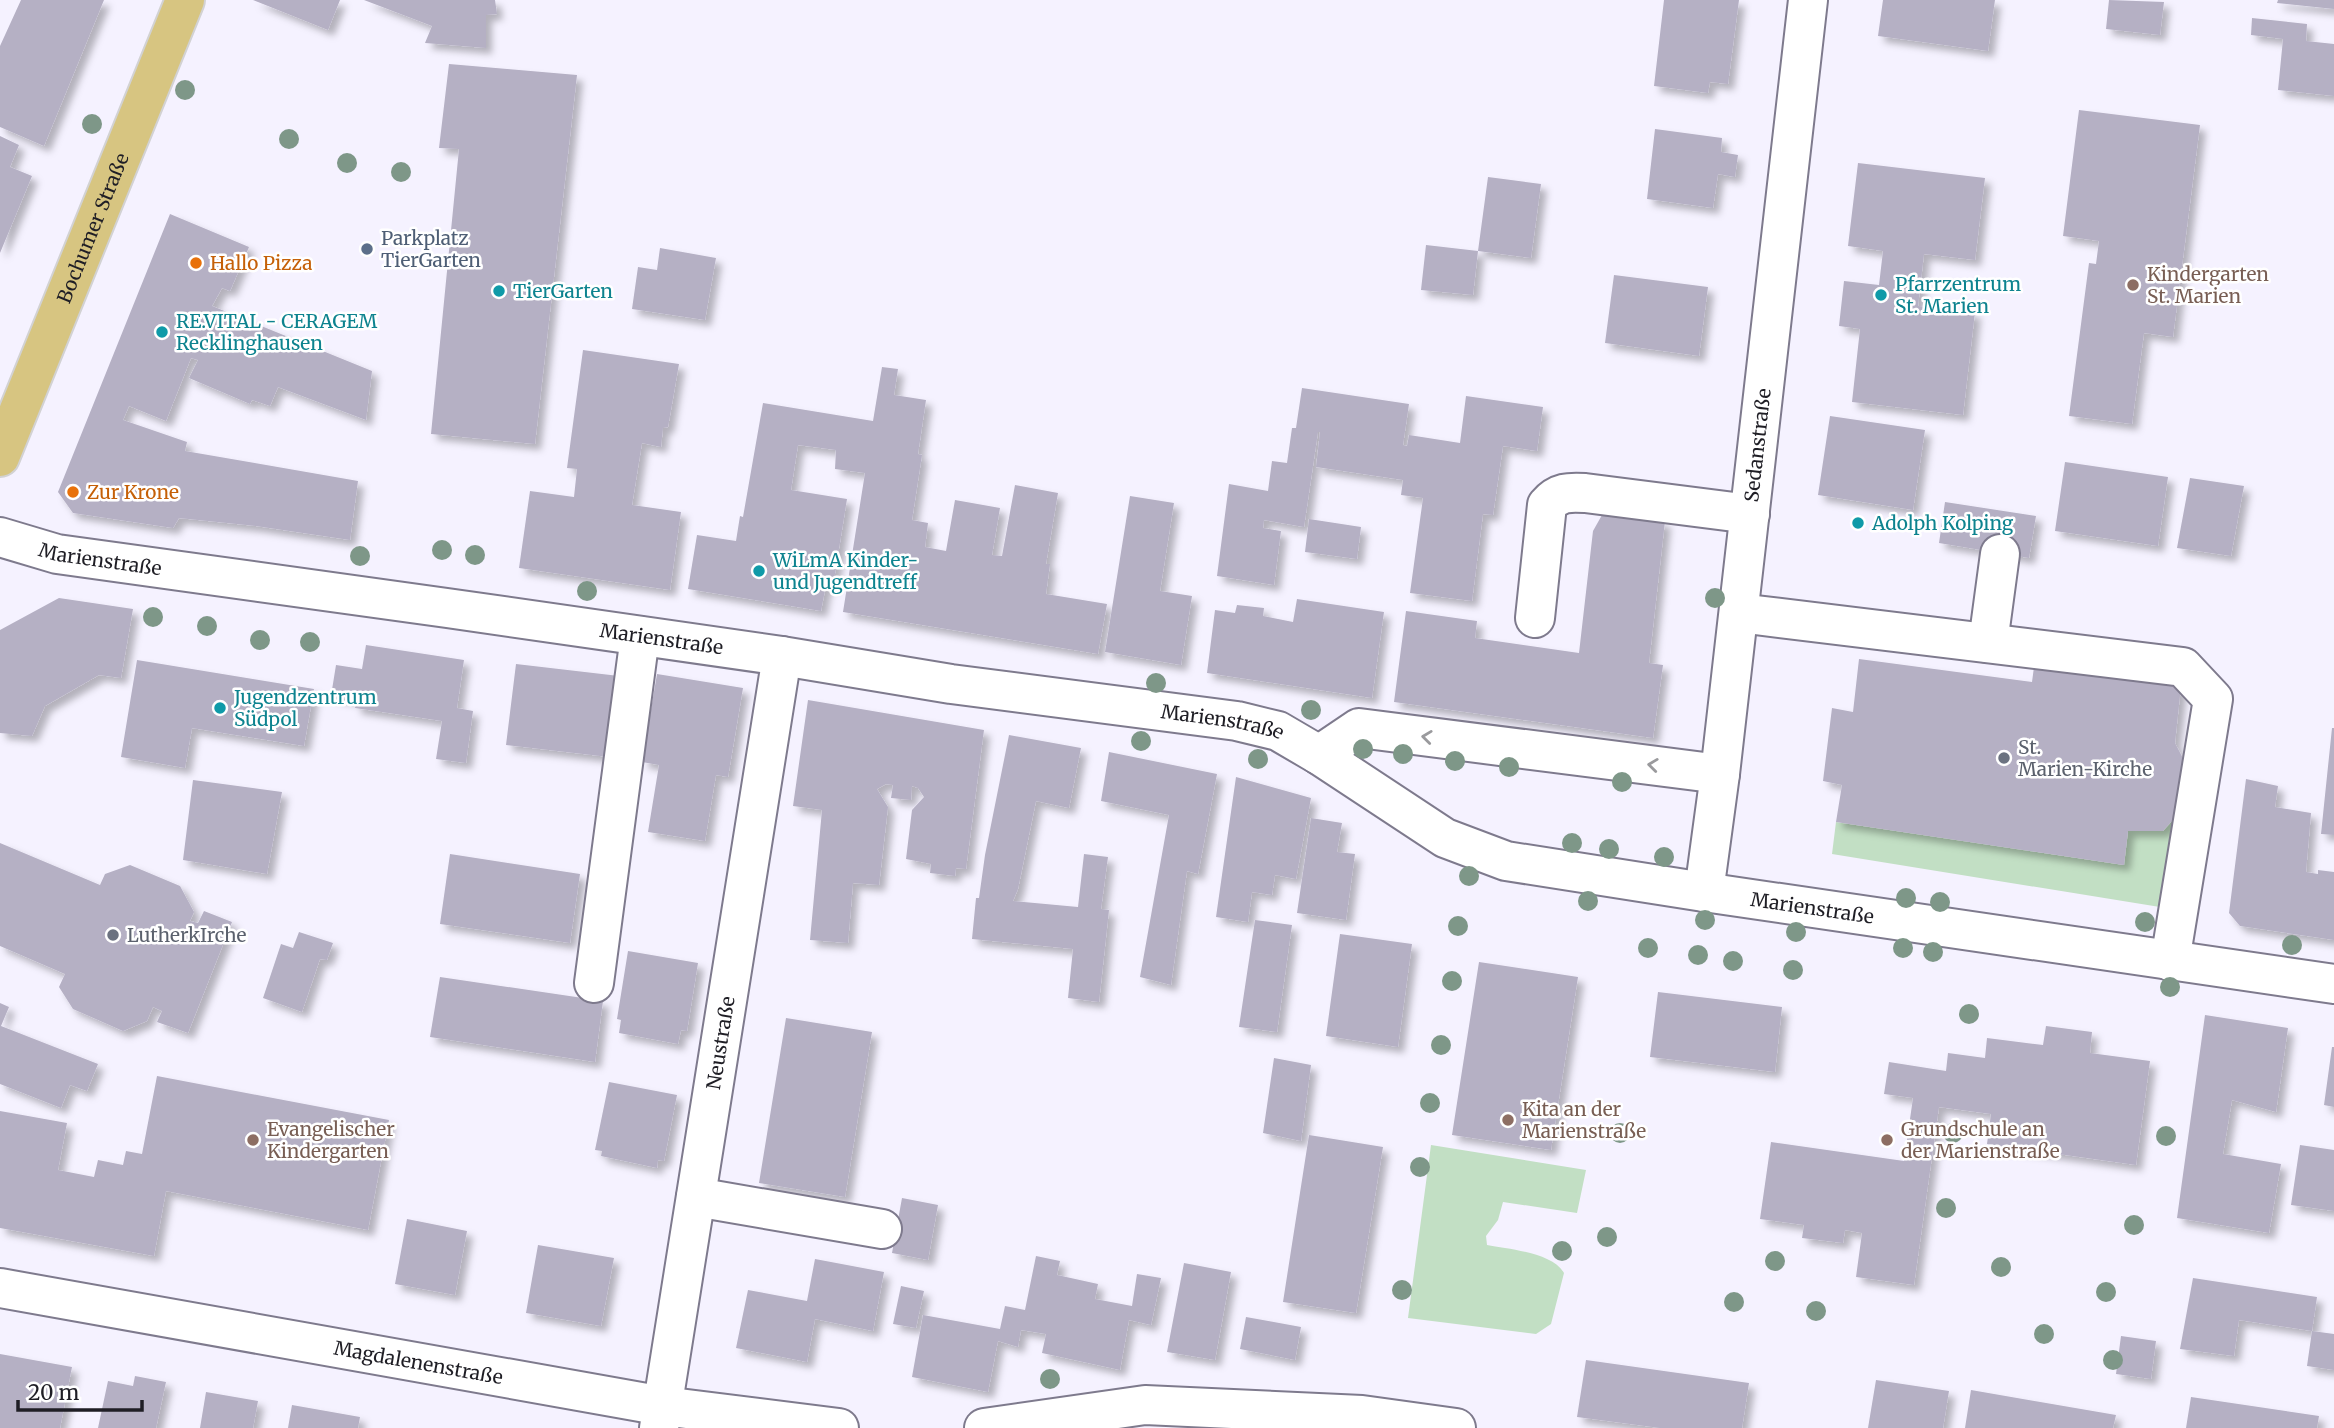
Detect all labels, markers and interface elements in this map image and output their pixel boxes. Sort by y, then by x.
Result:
street label: Bochumer Straße [52,149,134,307]
place label: Parkplatz TierGarten [381,226,481,272]
marker: Parkplatz TierGarten [359,241,375,257]
place label: Hallo Pizza [210,251,312,275]
marker: Hallo Pizza [188,255,204,271]
place label: Kindergarten St. Marien [2147,262,2269,308]
place label: Pfarrzentrum St. Marien [1895,272,2021,318]
marker: Kindergarten St. Marien [2125,277,2141,293]
place label: TierGarten [513,279,613,303]
marker: TierGarten [491,283,507,299]
marker: Pfarrzentrum St. Marien [1873,287,1889,303]
place label: RE.VITAL - CERAGEM Recklinghausen [176,309,378,355]
marker: RE.VITAL - CERAGEM Recklinghausen [154,324,170,340]
street label: Sedanstraße [1739,387,1776,503]
place label: Zur Krone [87,480,179,504]
marker: Zur Krone [65,484,81,500]
place label: Adolph Kolping [1871,511,2014,535]
marker: Adolph Kolping [1850,515,1866,531]
street label: Marienstraße [36,537,163,580]
place label: WiLmA Kinder- und Jugendtreff [772,548,918,594]
marker: WiLmA Kinder- und Jugendtreff [751,563,767,579]
street label: Marienstraße [598,618,725,659]
place label: Jugendzentrum Südpol [233,685,377,731]
street label: Marienstraße [1160,699,1289,744]
marker: Jugendzentrum Südpol [212,700,228,716]
one-way arrow [1421,729,1433,744]
place label: St. Marien-Kirche [2018,735,2152,781]
marker: St. Marien-Kirche [1996,750,2012,766]
one-way arrow [1647,758,1658,773]
street label: Marienstraße [1749,887,1876,929]
place label: LutherkIrche [127,923,247,947]
marker: LutherkIrche [105,927,121,943]
street label: Neustraße [701,994,740,1091]
place label: Kita an der Marienstraße [1522,1097,1646,1143]
marker: Kita an der Marienstraße [1500,1112,1516,1128]
place label: Evangelischer Kindergarten [267,1117,395,1163]
place label: Grundschule an der Marienstraße [1901,1117,2060,1163]
marker: Evangelischer Kindergarten [245,1132,261,1148]
marker: Grundschule an der Marienstraße [1879,1132,1895,1148]
street label: Magdalenenstraße [332,1336,505,1389]
scale bar [18,1368,142,1412]
text: 20 m [28,1379,80,1406]

